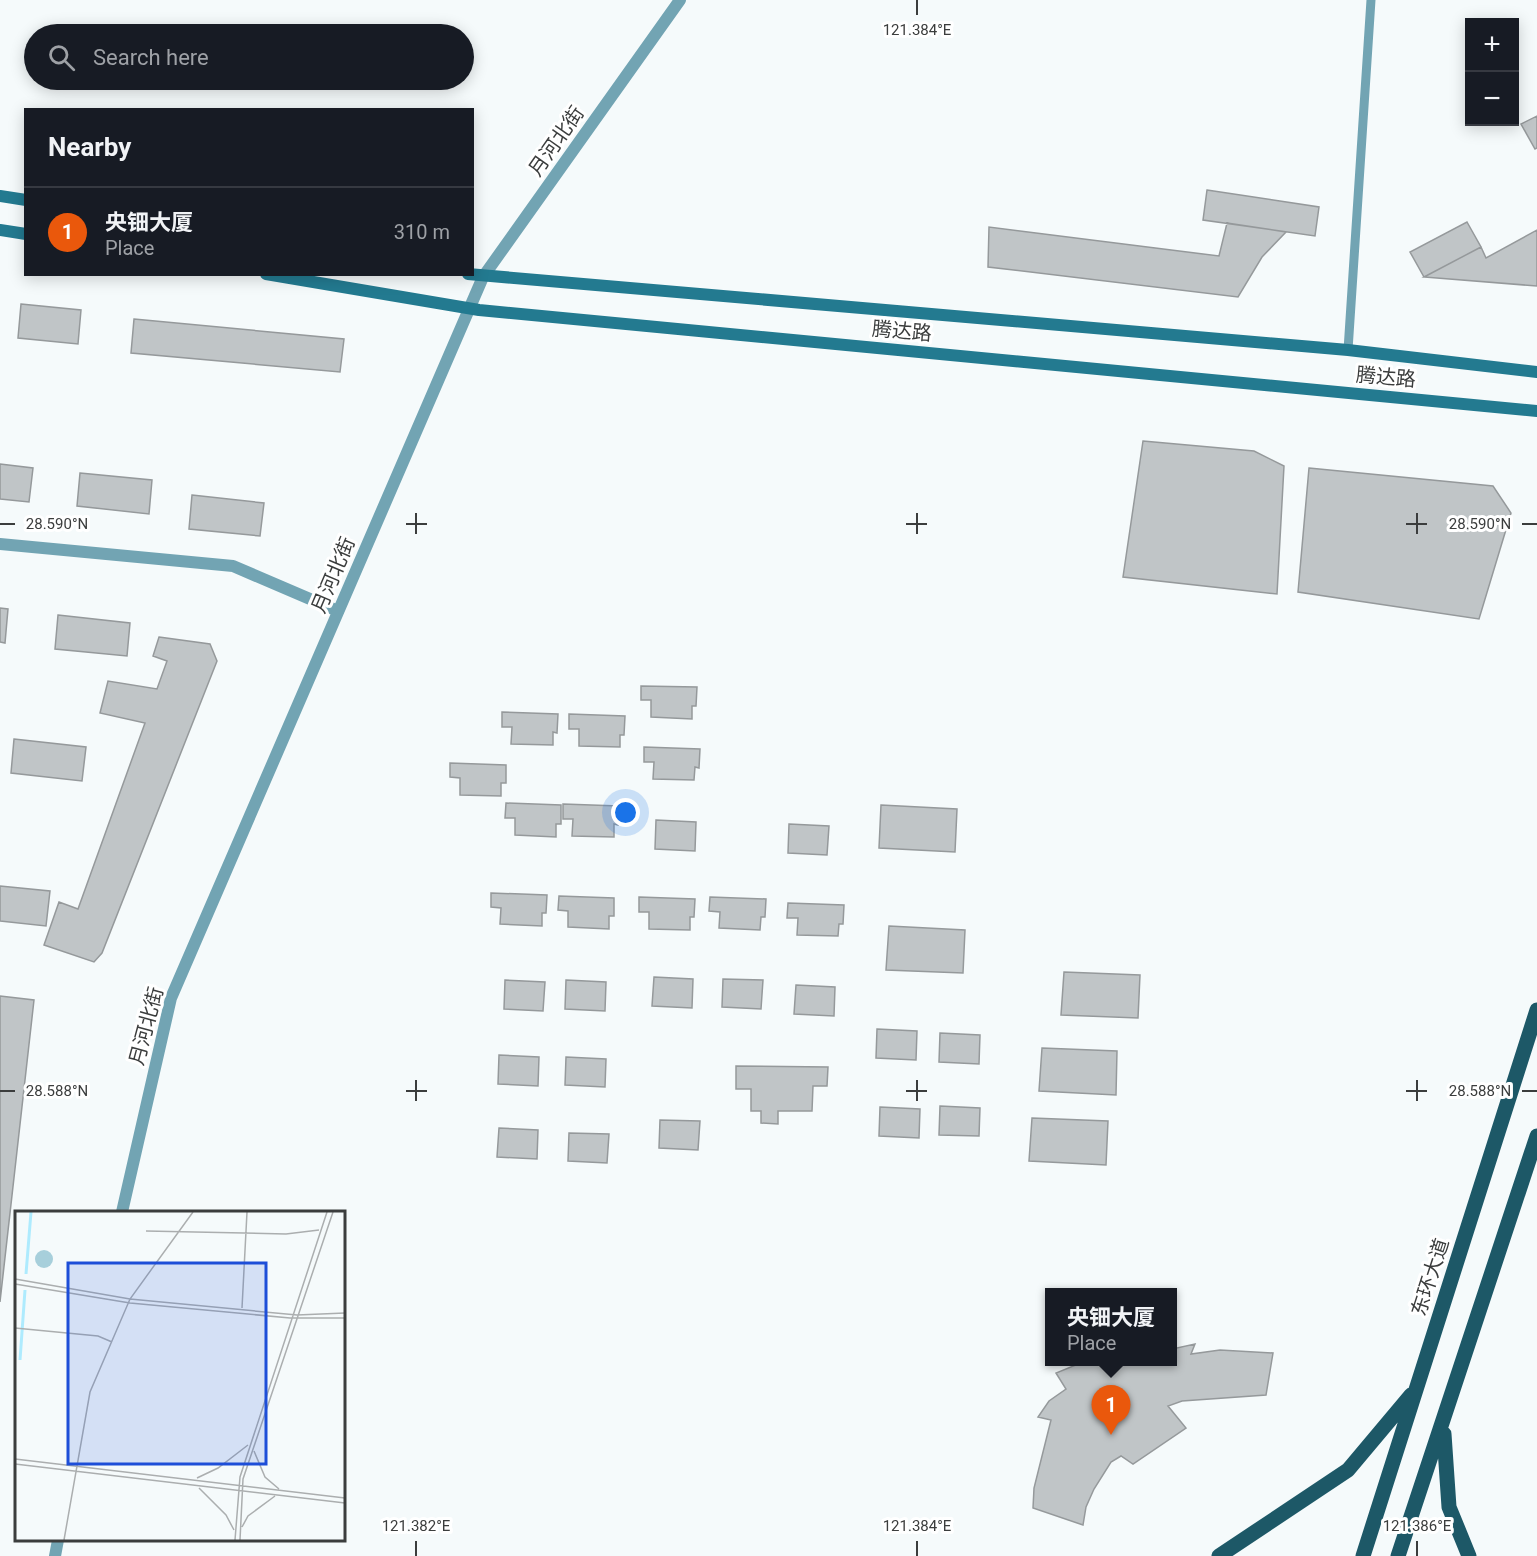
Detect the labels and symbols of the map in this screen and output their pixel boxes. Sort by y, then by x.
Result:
text: 121.384°E [883,21,952,39]
street label: 月河北街 [523,101,589,181]
street label: 腾达路 [871,316,933,346]
street label: 腾达路 [1355,362,1417,392]
text: 28.590°N [26,515,88,533]
text: 28.590°N [1449,515,1511,533]
street label: 月河北街 [306,533,360,617]
your location [611,798,640,827]
street label: 月河北街 [124,984,168,1068]
text: 28.588°N [26,1082,88,1100]
text: 28.588°N [1449,1082,1511,1100]
inset map [15,1211,345,1541]
street label: 东环大道 [1406,1235,1454,1319]
pin: 1 [1092,1386,1130,1435]
text: 121.382°E [382,1517,451,1535]
text: 121.384°E [883,1517,952,1535]
text: 121.386°E [1383,1517,1452,1535]

